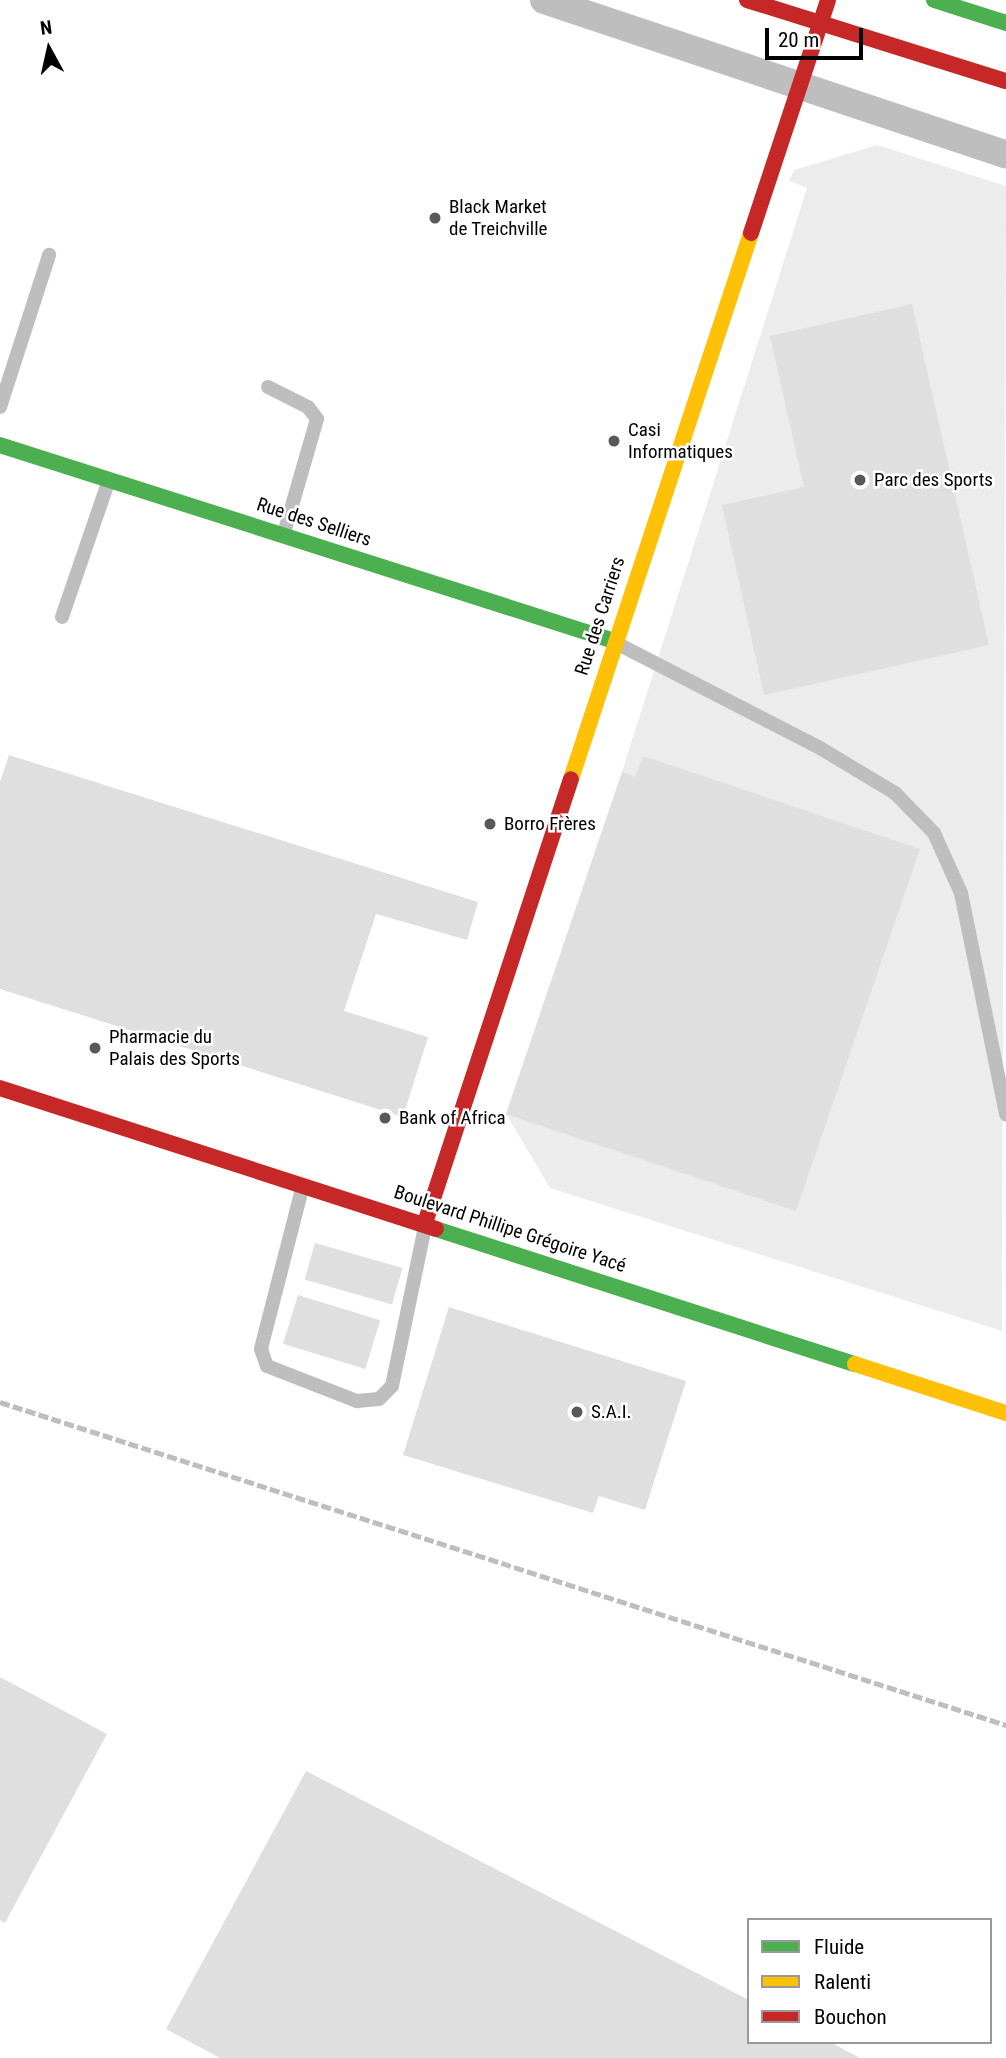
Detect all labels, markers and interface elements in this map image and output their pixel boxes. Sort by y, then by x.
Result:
north arrow [14,14,84,84]
scale bar [768,14,866,58]
text: N [39,16,53,40]
text: 20 m [778,28,819,52]
place label: Black Market de Treichville [449,196,548,240]
marker: Black Market de Treichville [427,210,443,226]
place label: Casi Informatiques [628,419,733,463]
marker: Casi Informatiques [606,433,622,449]
place label: Parc des Sports [874,469,993,491]
marker: Parc des Sports [852,472,868,488]
street label: Rue des Selliers [254,493,374,551]
street label: Rue des Carriers [570,554,630,678]
place label: Borro Frères [504,813,596,835]
marker: Borro Frères [482,816,498,832]
place label: Pharmacie du Palais des Sports [109,1026,240,1070]
marker: Pharmacie du Palais des Sports [87,1040,103,1056]
place label: Bank of Africa [399,1107,506,1129]
marker: Bank of Africa [377,1110,393,1126]
street label: Boulevard Phillipe Grégoire Yacé [391,1181,629,1277]
place label: S.A.I. [591,1401,632,1423]
marker: S.A.I. [569,1404,585,1420]
legend [747,1918,992,2044]
text: Fluide [814,1935,864,1959]
text: Ralenti [814,1970,871,1994]
text: Bouchon [814,2005,887,2029]

